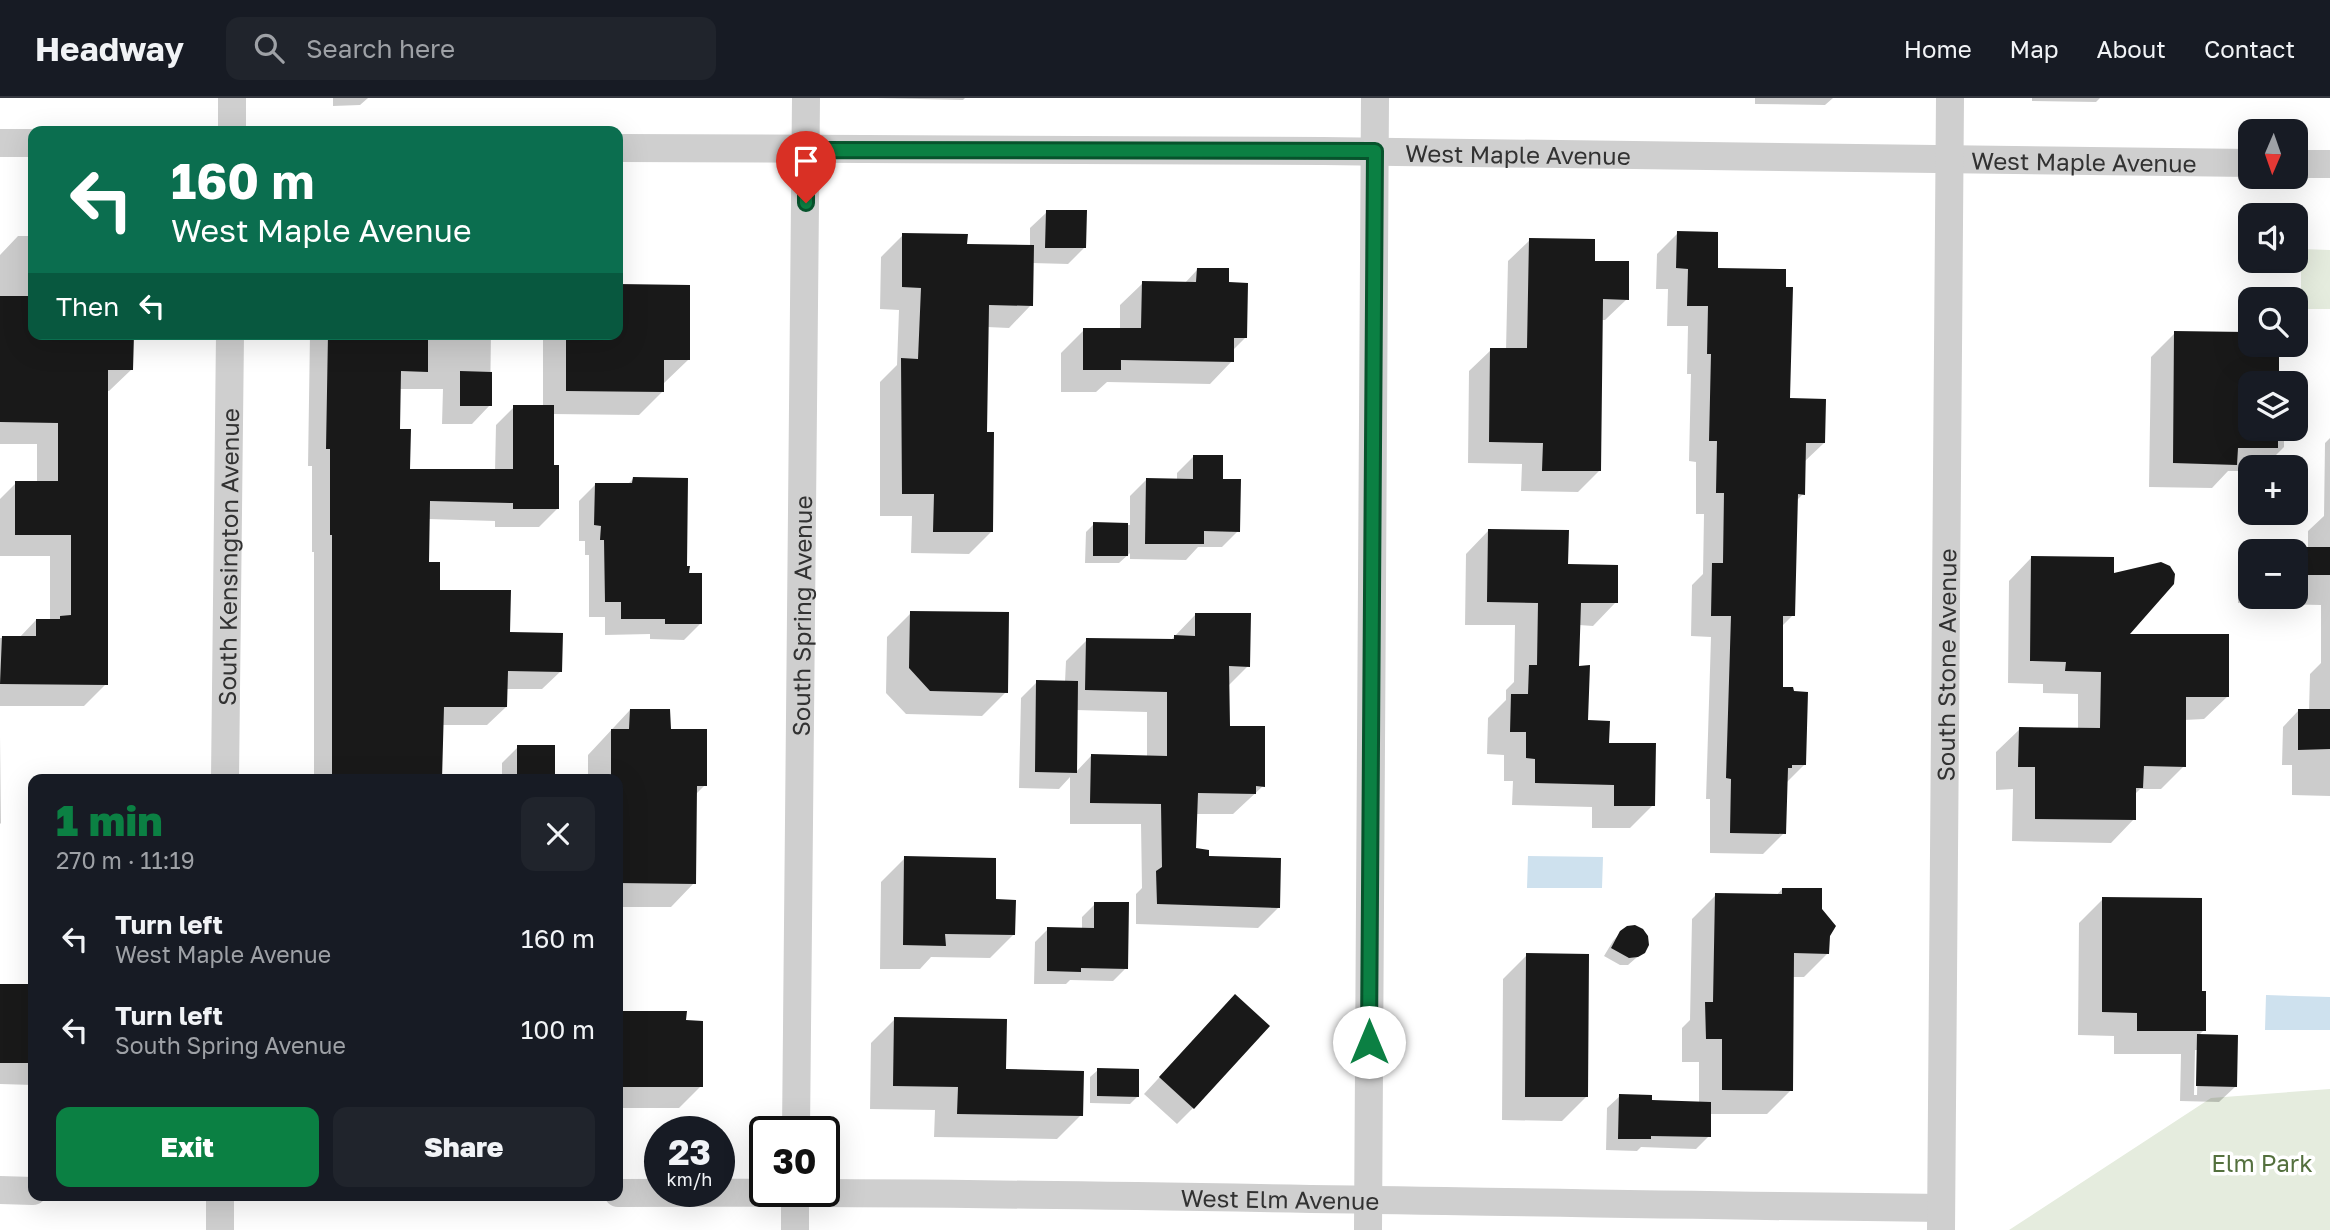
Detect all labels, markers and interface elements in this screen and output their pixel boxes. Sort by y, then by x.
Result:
search box [226,17,716,80]
text: Headway [35,29,184,68]
icon: search [250,29,288,67]
text: Search here [306,33,455,64]
text: Home [1904,34,1972,63]
text: Map [2010,34,2059,63]
text: About [2097,34,2166,63]
text: Contact [2204,34,2295,63]
north arrow [2238,119,2308,189]
map controls [2238,119,2308,609]
pin [776,131,836,203]
street label: West Maple Avenue [1405,138,1631,169]
icon: arrive [787,142,825,180]
street label: West Maple Avenue [1971,145,2197,177]
text: 160 m [171,151,314,210]
icon: left [56,154,147,245]
button: sound [2238,203,2308,273]
text: West Maple Avenue [171,211,471,249]
icon: left [133,287,171,325]
button: search [2238,287,2308,357]
text: Then [56,291,119,322]
button: layers [2238,371,2308,441]
street label: South Kensington Avenue [211,408,244,706]
button: + [2238,455,2308,525]
street label: South Spring Avenue [785,495,817,737]
button: − [2238,539,2308,609]
street label: South Stone Avenue [1930,548,1961,782]
text: 1 min [56,795,163,845]
button: close [521,797,595,871]
text: 270 m · 11:19 [56,846,195,874]
text: Turn left [115,909,223,940]
icon: left [56,920,94,958]
text: 160 m [521,923,595,954]
text: West Maple Avenue [115,940,331,968]
text: Turn left [115,1000,223,1031]
position arrow [1332,1005,1406,1079]
icon: left [56,1011,94,1049]
text: 100 m [521,1014,595,1045]
text: South Spring Avenue [115,1031,346,1059]
button: Exit [56,1107,319,1187]
button: Share [333,1107,595,1187]
speed limit sign: 30 [749,1116,840,1207]
text: 23 [668,1131,711,1173]
park label: Elm Park [2211,1148,2313,1177]
text: km/h [667,1168,712,1190]
street label: West Elm Avenue [1180,1182,1380,1214]

